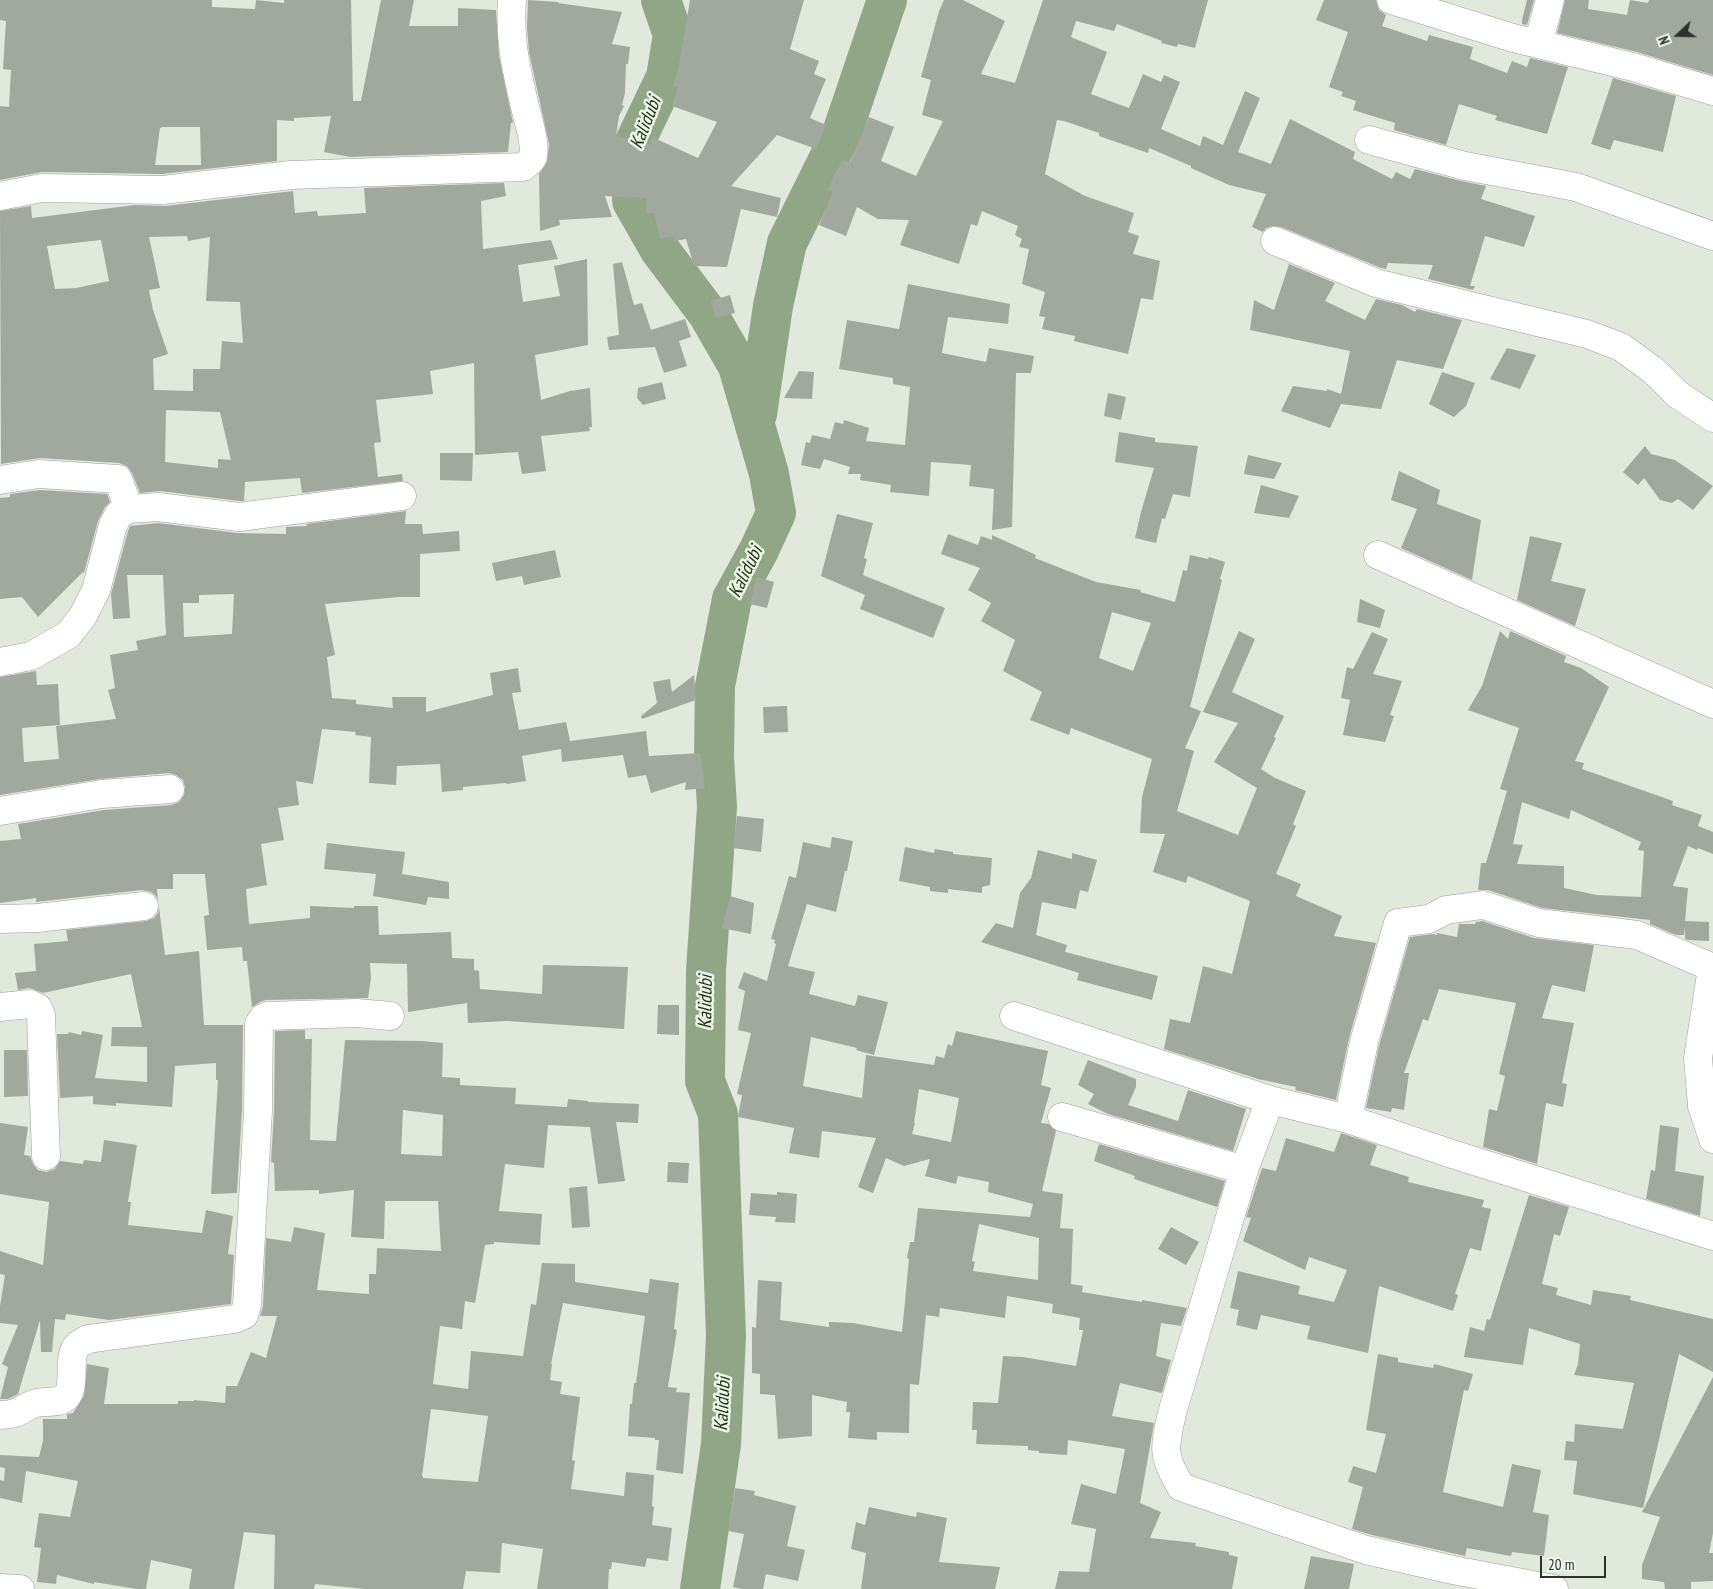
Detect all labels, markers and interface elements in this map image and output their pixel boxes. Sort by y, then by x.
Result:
north arrow [1653,10,1703,60]
text: N [1654,34,1674,47]
water label: Kalidubi [625,94,667,152]
water label: Kalidubi [724,543,768,601]
water label: Kalidubi [694,975,718,1029]
water label: Kalidubi [710,1376,736,1432]
scale bar [1543,1546,1609,1578]
text: 20 m [1548,1555,1574,1574]

